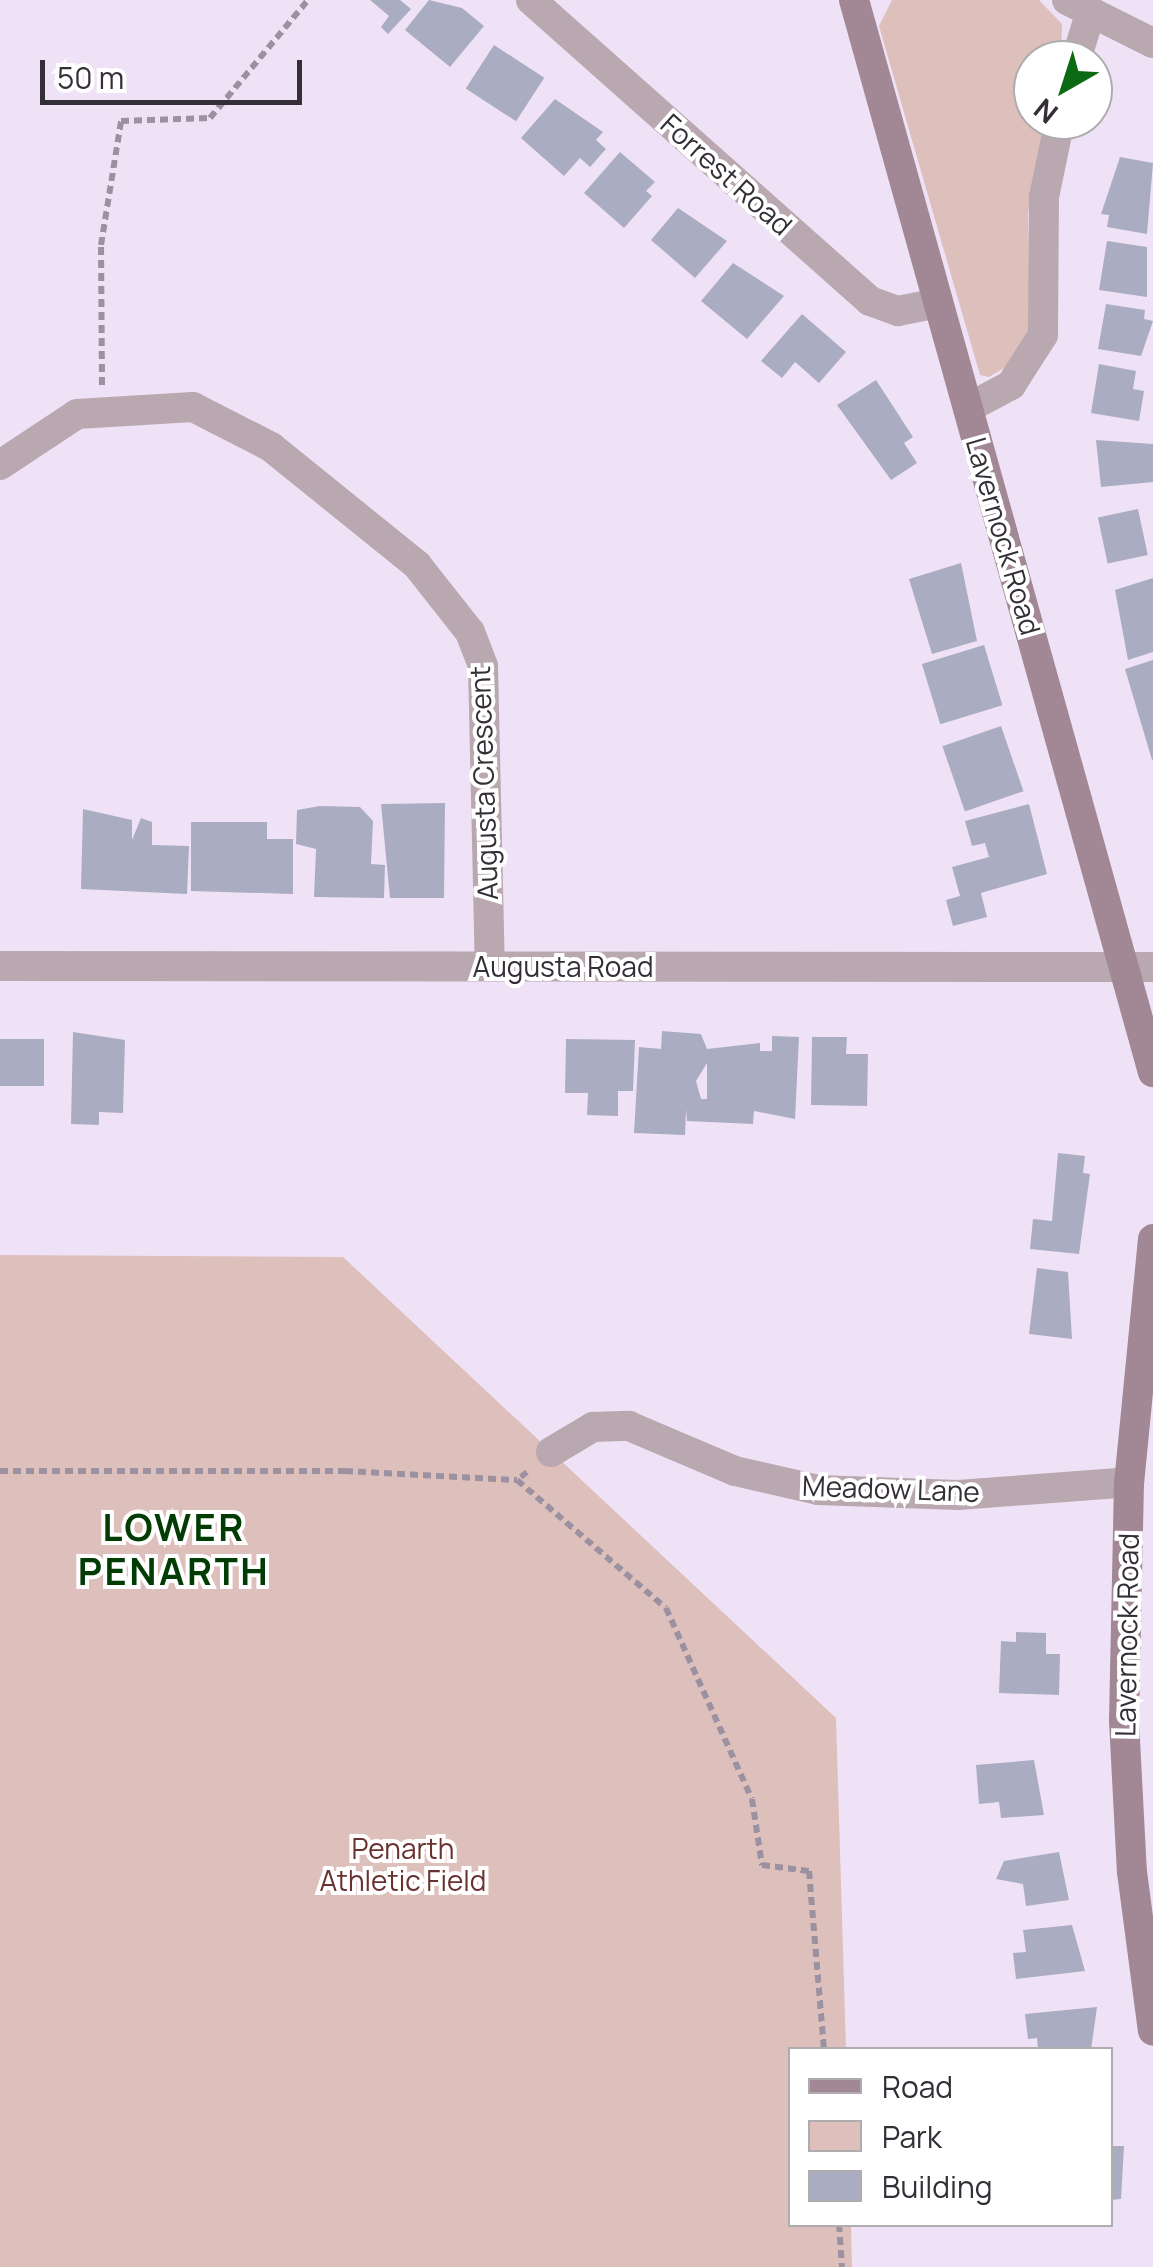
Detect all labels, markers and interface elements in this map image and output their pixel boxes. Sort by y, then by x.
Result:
scale bar [45,40,308,102]
north arrow [1013,40,1113,140]
text: 50 m [57,57,124,98]
text: N [1026,91,1065,133]
street label: Forrest Road [655,107,799,241]
street label: Lavernock Road [960,433,1048,639]
street label: Augusta Crescent [462,665,504,901]
street label: Augusta Road [472,949,654,983]
street label: Meadow Lane [802,1468,980,1508]
district label: LOWER PENARTH [78,1504,270,1594]
street label: Lavernock Road [1107,1533,1145,1737]
park label: Penarth Athletic Field [320,1831,486,1897]
legend [788,2047,1113,2227]
text: Road [882,2066,953,2107]
text: Park [882,2116,942,2157]
text: Building [882,2166,993,2207]

